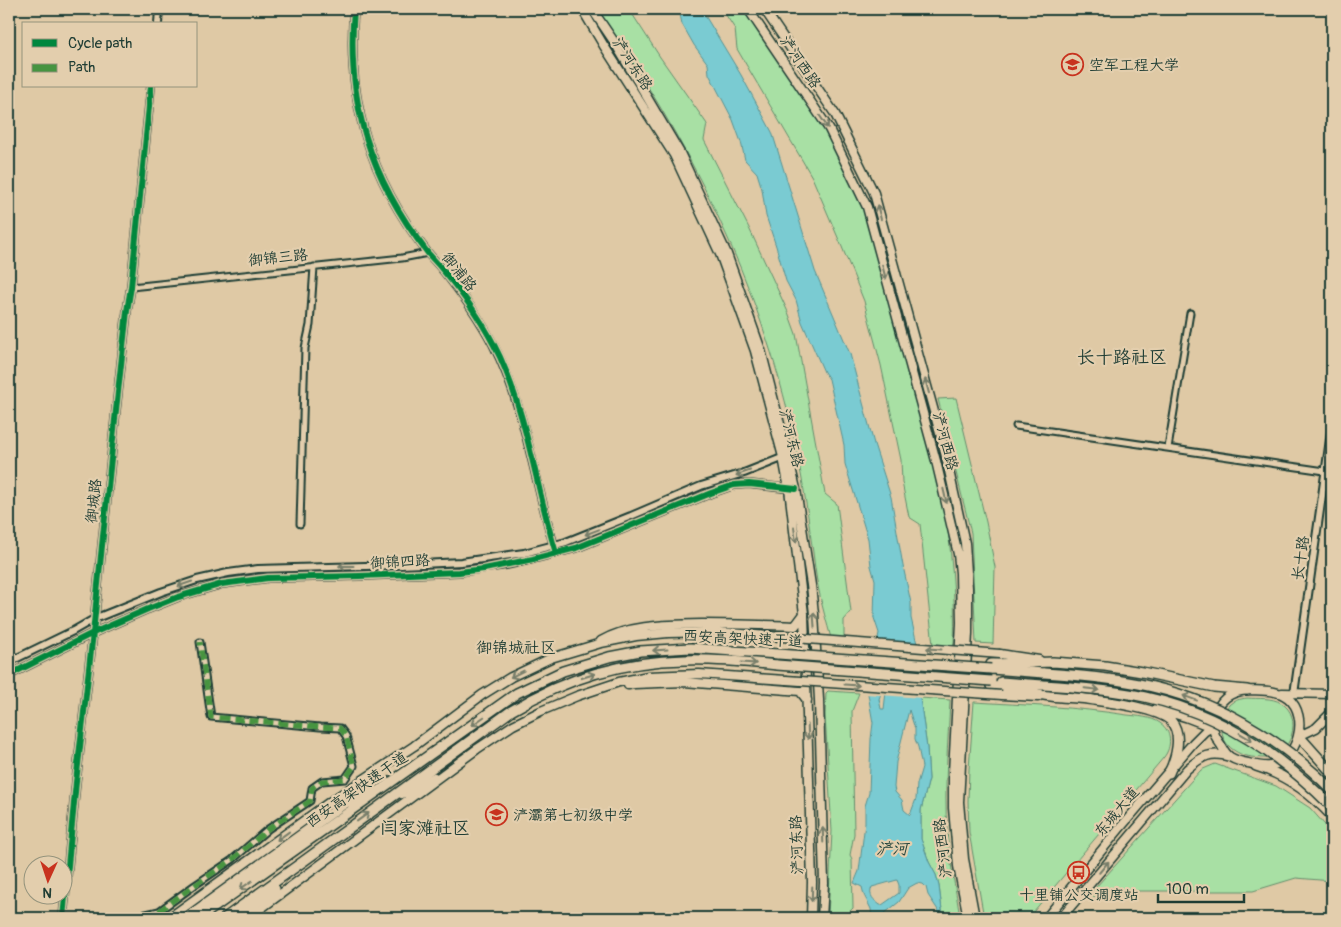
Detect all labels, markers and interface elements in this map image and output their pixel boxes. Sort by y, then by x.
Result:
legend [22,22,198,88]
street label: 浐河西路 [775,32,825,92]
text: Cycle path [68,34,132,53]
street label: 浐河东路 [608,34,656,94]
school or university icon: 空军工程大学 [1061,53,1085,77]
place label: 空军工程大学 [1089,56,1179,75]
text: Path [68,58,95,77]
one-way arrow [819,115,829,129]
one-way arrow [874,204,883,220]
street label: 御锦三路 [247,245,309,271]
street label: 御浦路 [437,249,481,295]
one-way arrow [880,263,890,279]
district label: 长十路社区 [1077,346,1167,369]
one-way arrow [922,378,931,394]
street label: 浐河东路 [775,407,807,469]
street label: 浐河西路 [928,410,962,472]
one-way arrow [736,469,751,478]
street label: 御城路 [82,478,106,524]
one-way arrow [941,488,950,504]
one-way arrow [585,527,600,537]
one-way arrow [790,527,800,543]
street label: 长十路 [1288,534,1314,582]
street label: 御锦四路 [370,551,430,573]
one-way arrow [338,561,354,571]
one-way arrow [178,580,193,589]
one-way arrow [809,612,819,628]
street label: 西安高架快速干道 [683,626,803,652]
district label: 御锦城社区 [476,638,556,658]
one-way arrow [926,644,942,653]
one-way arrow [652,645,668,654]
one-way arrow [741,658,757,667]
one-way arrow [510,670,525,679]
one-way arrow [580,670,596,680]
one-way arrow [844,680,860,690]
one-way arrow [1084,684,1100,694]
one-way arrow [1182,693,1198,702]
one-way arrow [472,716,486,726]
one-way arrow [803,723,813,739]
one-way arrow [1238,732,1252,742]
street label: 西安高架快速干道 [302,748,412,832]
street label: 东城大道 [1090,783,1144,841]
school or university icon: 浐灞第七初级中学 [485,803,509,827]
place label: 浐灞第七初级中学 [513,806,633,825]
one-way arrow [356,812,369,823]
street label: 浐河东路 [786,815,808,875]
district label: 闫家滩社区 [380,817,470,840]
street label: 浐河西路 [930,817,956,879]
one-way arrow [818,827,827,843]
one-way arrow [276,831,290,841]
water label: 浐河 [876,839,911,859]
north arrow [22,854,72,904]
bus stop icon: 十里铺公交调度站 [1067,860,1091,884]
one-way arrow [1098,861,1110,874]
scale bar [1158,872,1245,904]
one-way arrow [239,880,253,890]
text: 100 m [1166,880,1209,899]
text: N [42,884,53,901]
one-way arrow [807,886,816,902]
place label: 十里铺公交调度站 [1019,886,1139,905]

